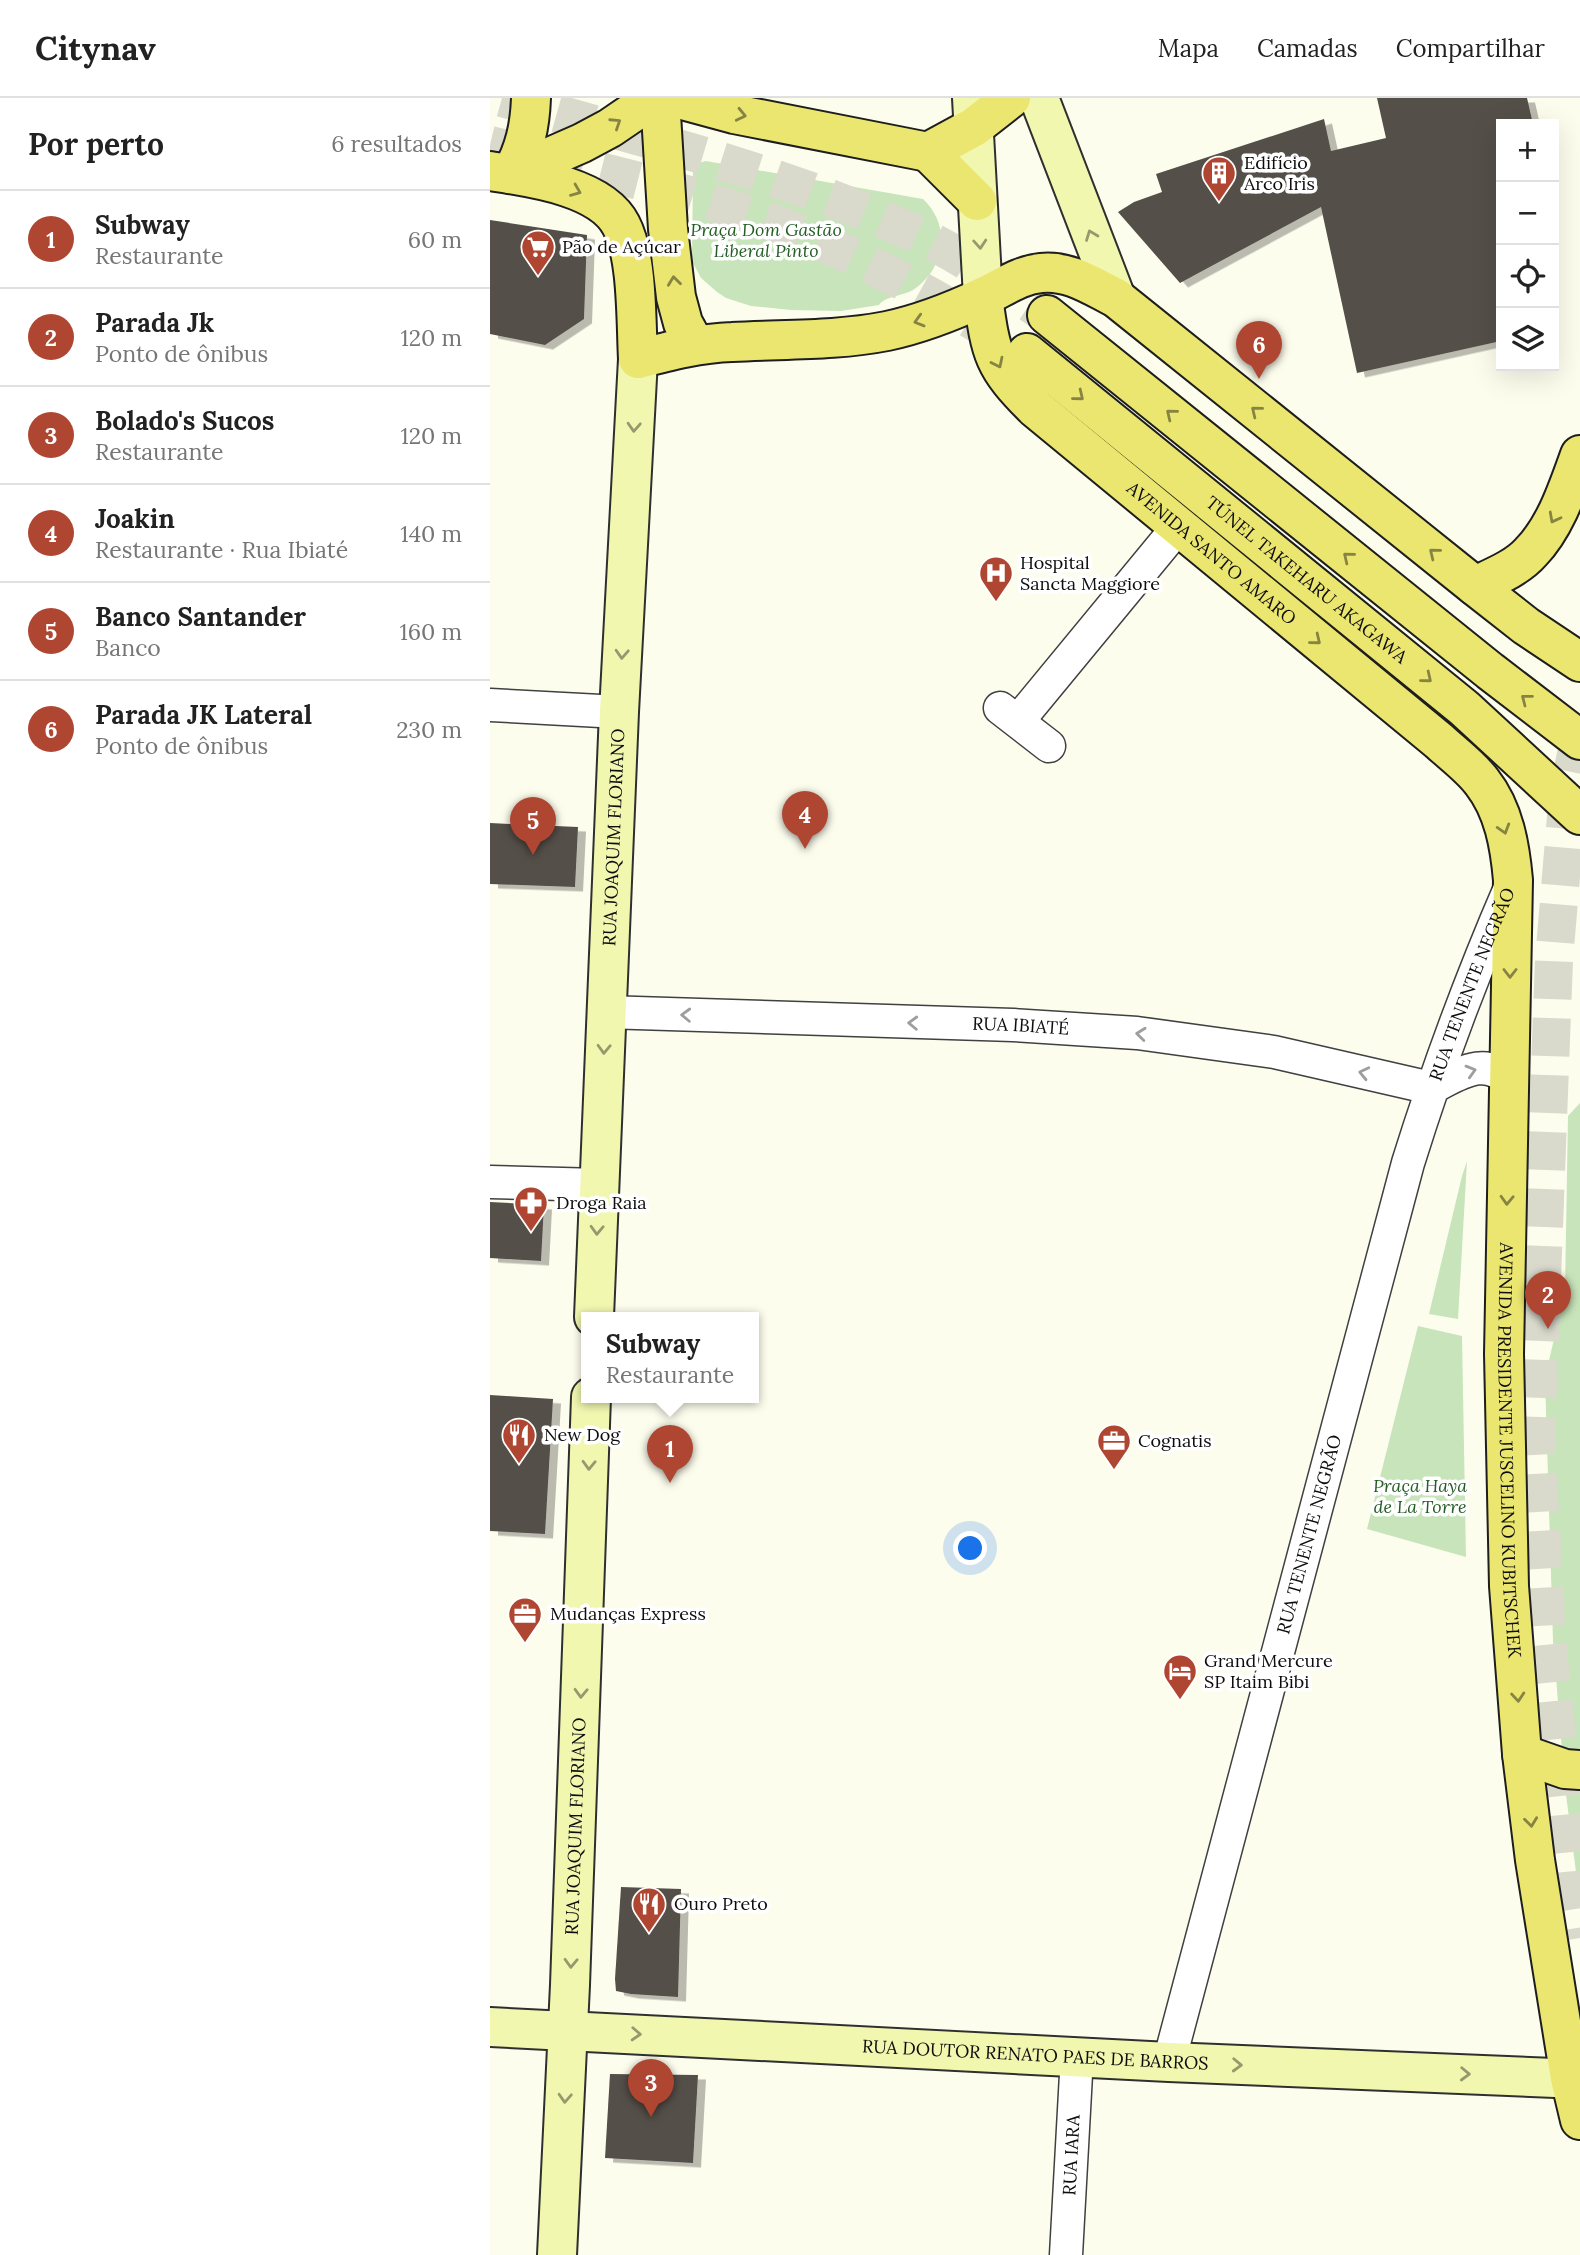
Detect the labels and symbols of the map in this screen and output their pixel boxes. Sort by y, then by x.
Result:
one-way arrow [735,107,747,122]
one-way arrow [609,119,622,132]
place label: Edifício Arco Iris [1243,151,1315,195]
building icon: Edifício Arco Iris [1200,154,1238,203]
one-way arrow [570,183,582,197]
park label: Praça Dom Gastão Liberal Pinto [690,218,842,262]
supermarket icon: Pão de Açúcar [519,228,557,277]
one-way arrow [1085,229,1099,241]
place label: Pão de Açúcar [562,235,681,258]
one-way arrow [972,238,987,249]
one-way arrow [666,275,681,287]
one-way arrow [914,313,926,328]
pin: 6 [1236,321,1282,379]
one-way arrow [990,356,1004,368]
one-way arrow [1072,387,1084,400]
one-way arrow [1251,407,1263,420]
one-way arrow [1166,410,1178,423]
one-way arrow [627,422,642,433]
street label: AVENIDA SANTO AMARO [1122,476,1301,630]
street label: TÚNEL TAKEHARU AKAGAWA [1201,491,1413,669]
one-way arrow [1548,511,1562,523]
one-way arrow [1429,549,1441,562]
place label: Hospital Sancta Maggiore [1020,551,1160,595]
one-way arrow [1344,552,1356,565]
hospital icon: Hospital Sancta Maggiore [977,554,1015,603]
one-way arrow [1308,632,1321,644]
one-way arrow [614,649,629,660]
one-way arrow [1419,670,1431,683]
one-way arrow [1521,694,1534,707]
street label: RUA JOAQUIM FLORIANO [597,728,629,947]
pin: 4 [782,791,828,849]
pin: 5 [510,797,556,855]
one-way arrow [1496,823,1511,835]
street label: RUA TENENTE NEGRÃO [1424,884,1520,1084]
one-way arrow [1502,968,1518,979]
one-way arrow [680,1007,691,1023]
street label: RUA IBIATÉ [972,1012,1070,1040]
one-way arrow [908,1015,919,1030]
one-way arrow [1135,1027,1146,1042]
one-way arrow [596,1045,612,1055]
one-way arrow [1465,1064,1477,1079]
one-way arrow [1358,1067,1370,1081]
pharmacy icon: Droga Raia [512,1184,550,1233]
place label: Droga Raia [556,1191,647,1214]
one-way arrow [1499,1195,1514,1206]
one-way arrow [590,1225,605,1236]
street label: AVENIDA PRESIDENTE JUSCELINO KUBITSCHEK [1493,1241,1527,1659]
pin: 2 [1525,1271,1571,1329]
restaurant icon: New Dog [500,1416,538,1465]
office icon: Cognatis [1095,1422,1133,1471]
place label: New Dog [544,1423,621,1446]
pin: 1 [647,1425,693,1483]
place label: Cognatis [1138,1429,1212,1452]
street label: RUA TENENTE NEGRÃO [1271,1432,1346,1636]
one-way arrow [581,1460,596,1471]
park label: Praça Haya de La Torre [1373,1474,1467,1518]
your location [953,1531,987,1565]
office icon: Mudanças Express [506,1595,544,1644]
place label: Mudanças Express [550,1602,706,1625]
place label: Grand Mercure SP Itaim Bibi [1204,1649,1333,1693]
hotel icon: Grand Mercure SP Itaim Bibi [1161,1652,1199,1701]
one-way arrow [573,1688,588,1699]
one-way arrow [1510,1692,1525,1703]
street label: RUA JOAQUIM FLORIANO [560,1717,591,1936]
one-way arrow [1523,1816,1538,1828]
restaurant icon: Ouro Preto [630,1885,668,1934]
place label: Ouro Preto [674,1892,768,1915]
one-way arrow [563,1958,578,1969]
one-way arrow [631,2026,642,2041]
street label: RUA DOUTOR RENATO PAES DE BARROS [862,2034,1209,2075]
one-way arrow [1232,2058,1243,2073]
pin: 3 [628,2059,674,2117]
one-way arrow [1459,2067,1470,2082]
one-way arrow [557,2093,572,2104]
street label: RUA IARA [1057,2113,1085,2196]

